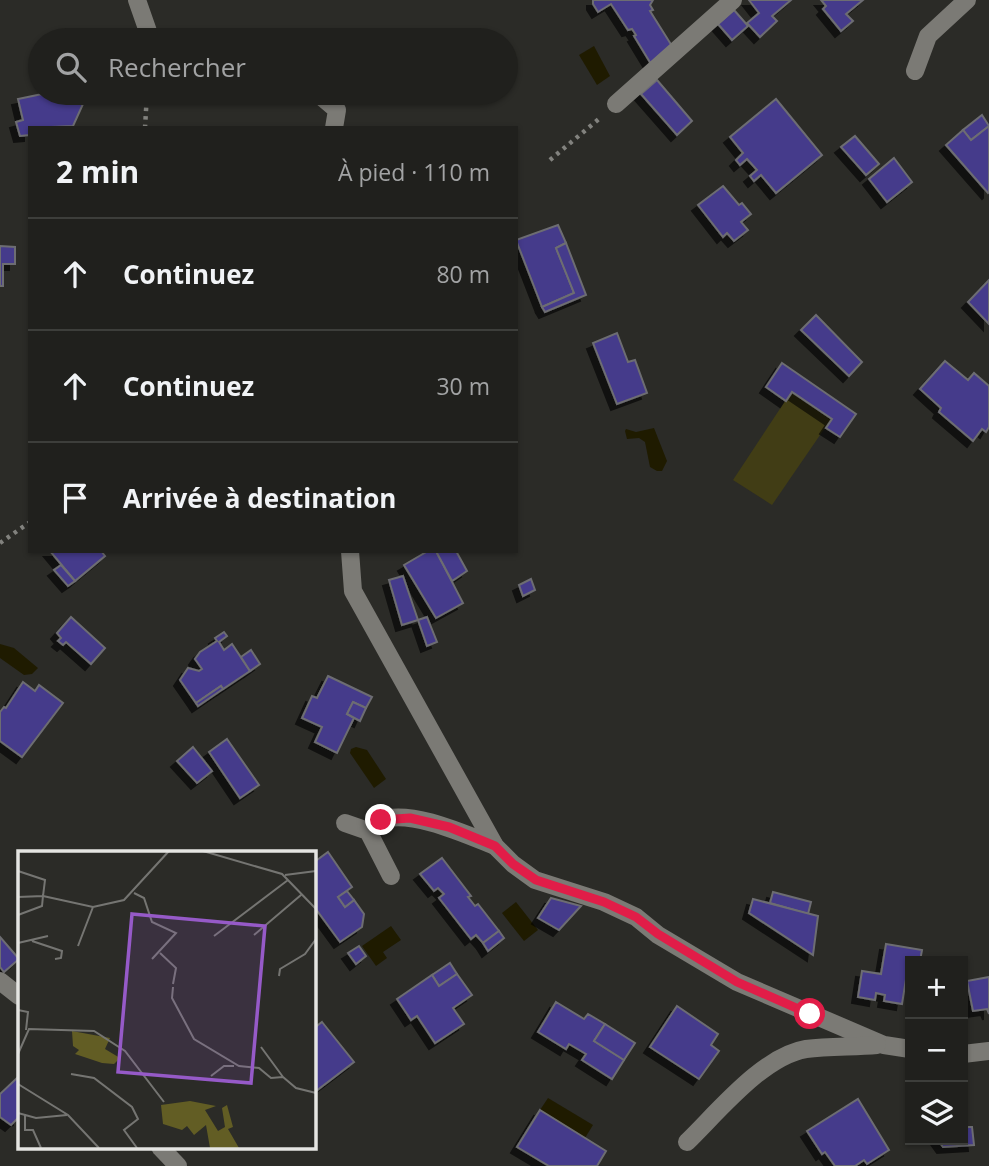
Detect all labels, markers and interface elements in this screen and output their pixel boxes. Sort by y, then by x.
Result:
search box [28,28,518,105]
icon: search [52,48,90,86]
text: Rechercher [108,49,246,85]
text: 2 min [56,151,139,192]
text: À pied · 110 m [338,156,490,188]
icon: ahead [56,255,94,293]
text: Continuez [123,256,254,292]
text: 80 m [436,258,490,290]
icon: ahead [56,367,94,405]
text: Continuez [123,368,254,404]
text: 30 m [436,370,490,402]
icon: arrive [56,479,94,517]
text: Arrivée à destination [123,480,396,516]
route end [365,804,396,835]
inset map [18,851,315,1148]
map controls [905,956,968,1145]
button: + [905,956,968,1019]
route start [794,998,825,1029]
button: − [905,1019,968,1082]
button: layers [905,1082,968,1145]

